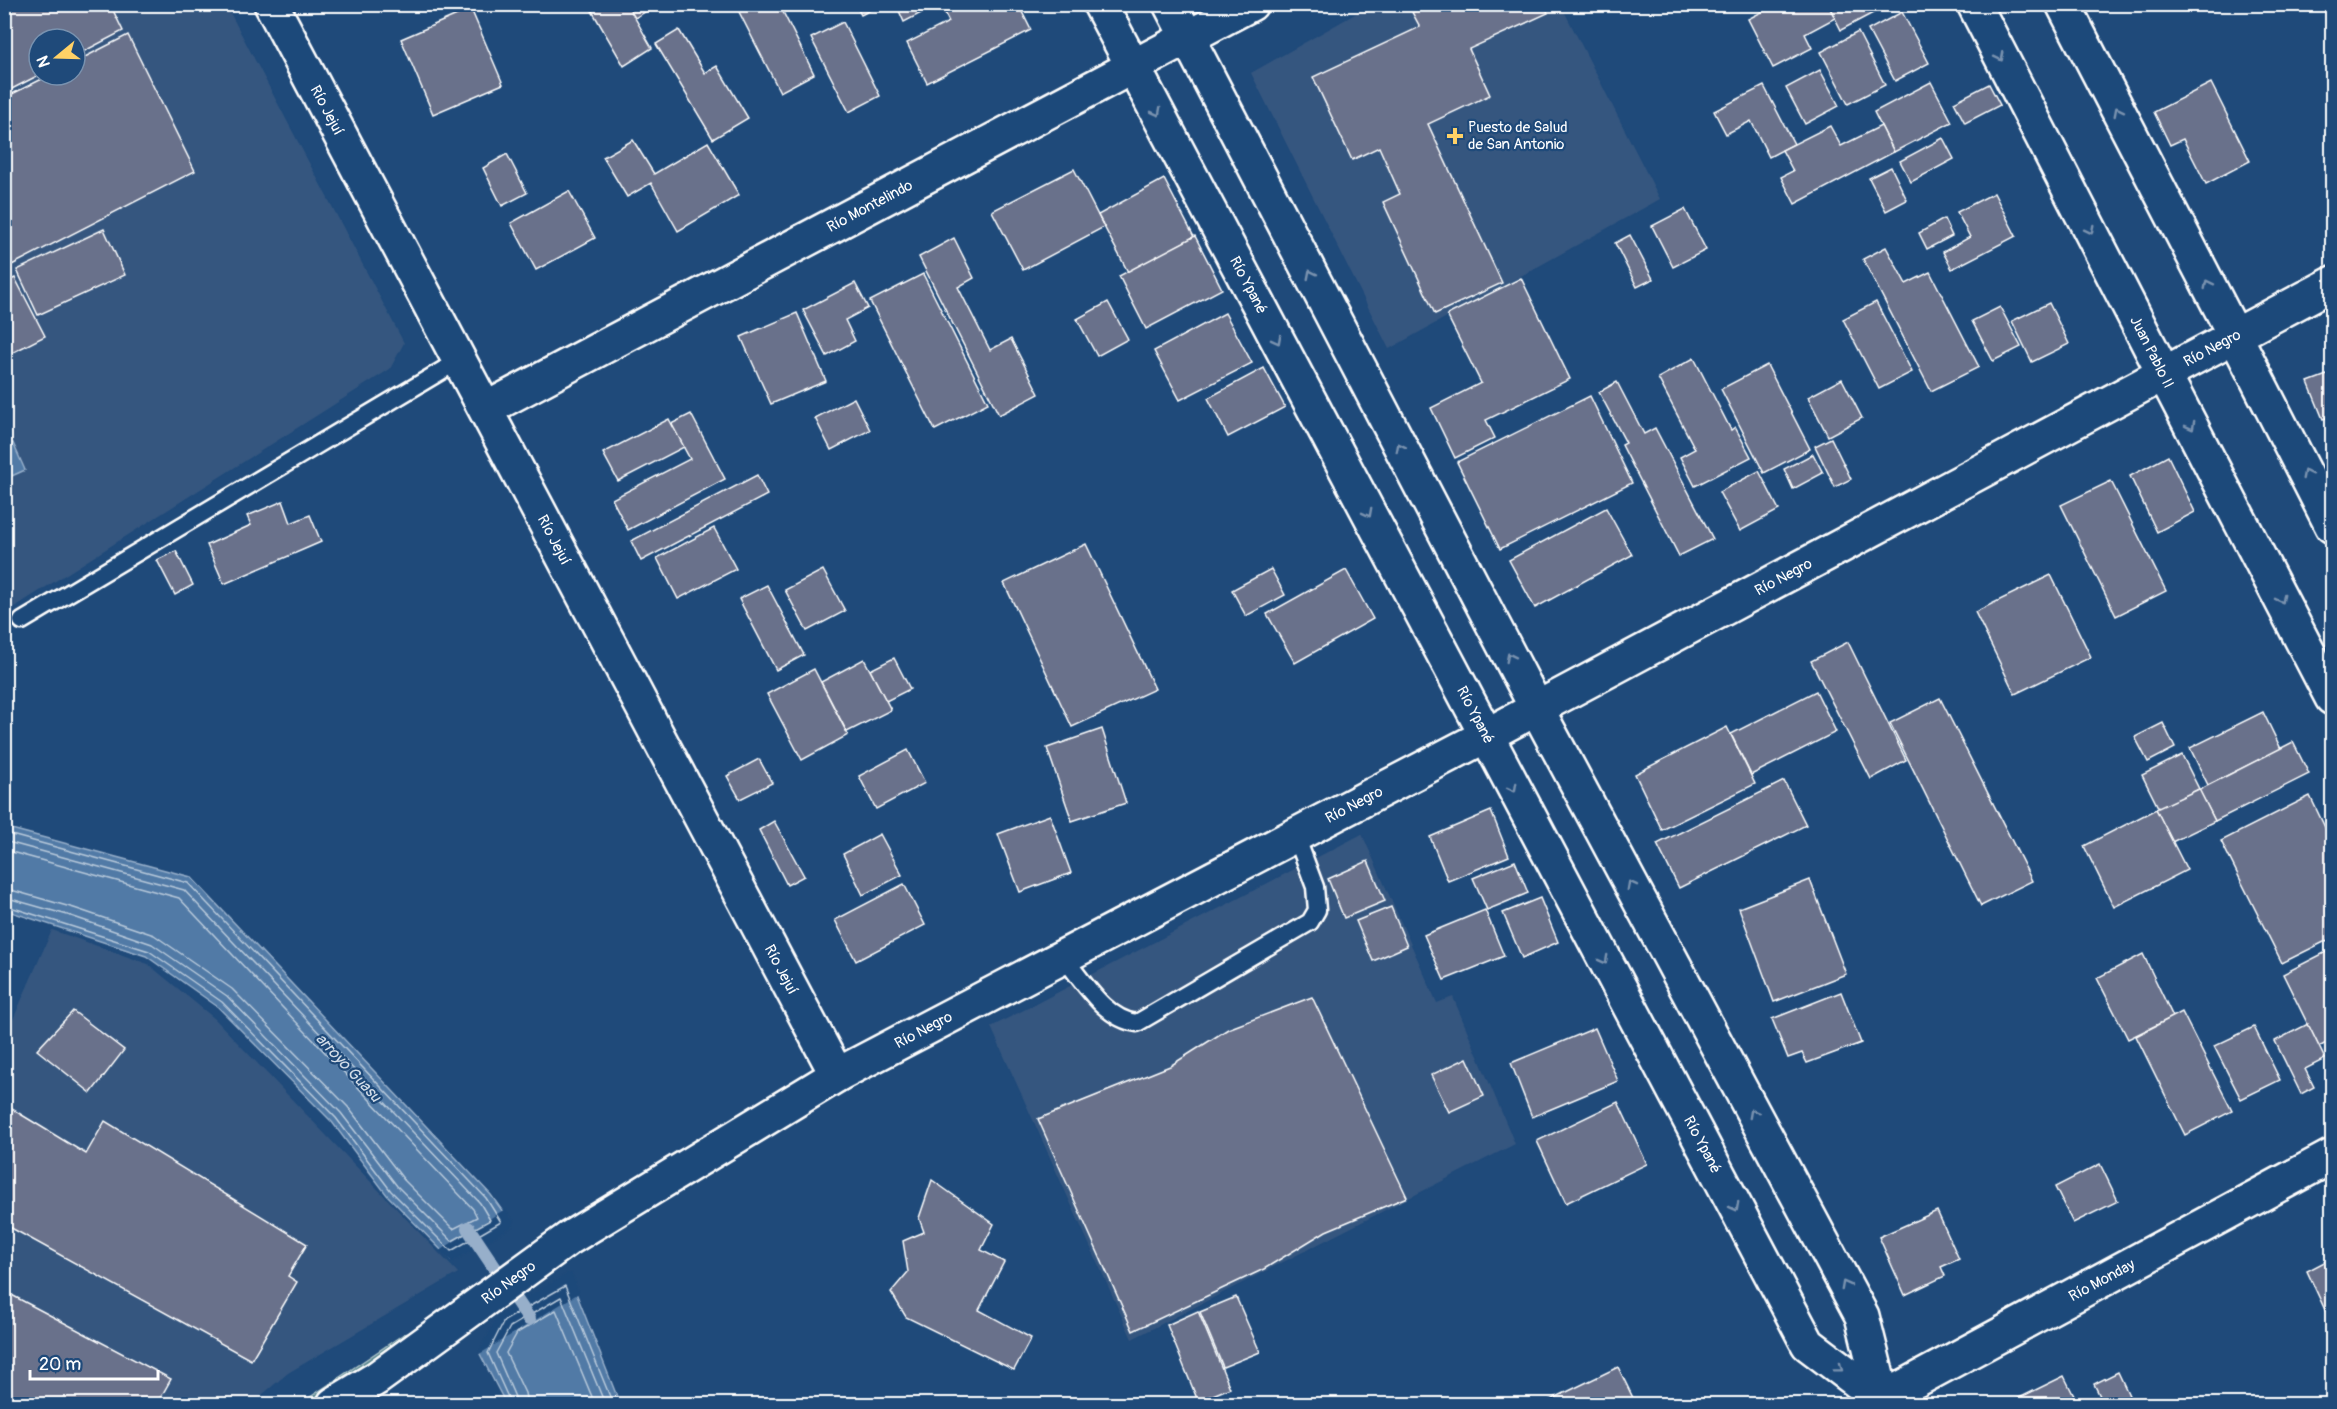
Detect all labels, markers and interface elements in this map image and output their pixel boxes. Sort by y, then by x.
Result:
north arrow [27,27,87,87]
one-way arrow [1993,50,2005,61]
text: N [32,53,55,70]
street label: Río Jejuí [306,82,348,139]
one-way arrow [1150,106,1161,116]
one-way arrow [2114,107,2125,117]
place label: Puesto de Salud de San Antonio [1468,118,1568,154]
marker: Puesto de Salud de San Antonio [1446,127,1464,145]
street label: Río Montelindo [824,176,916,237]
one-way arrow [2082,224,2094,235]
street label: Río Ypané [1225,253,1271,318]
one-way arrow [1306,269,1318,280]
one-way arrow [2203,279,2215,290]
street label: Juan Pablo II [2125,313,2178,391]
street label: Río Negro [2180,325,2244,372]
one-way arrow [1270,334,1281,344]
one-way arrow [2184,420,2195,430]
one-way arrow [1396,442,1408,453]
one-way arrow [2302,470,2313,481]
one-way arrow [1361,507,1372,517]
street label: Río Jejuí [533,512,575,568]
street label: Río Negro [1752,554,1816,600]
one-way arrow [2274,592,2285,603]
one-way arrow [1506,653,1517,664]
street label: Río Ypané [1452,683,1498,747]
street label: Río Negro [1322,782,1386,828]
one-way arrow [1506,782,1517,792]
one-way arrow [1627,881,1638,892]
street label: Río Jejuí [760,942,802,998]
one-way arrow [1597,954,1608,965]
street label: Río Negro [892,1007,956,1053]
water label: arroyo Guasu [311,1029,386,1107]
one-way arrow [1749,1108,1760,1119]
street label: Río Ypané [1679,1113,1725,1177]
one-way arrow [1728,1201,1739,1211]
street label: Río Monday [2066,1255,2139,1306]
street label: Río Negro [478,1257,540,1309]
one-way arrow [1841,1280,1852,1291]
scale bar [30,1343,158,1381]
text: 20 m [39,1353,81,1376]
one-way arrow [1833,1361,1844,1372]

